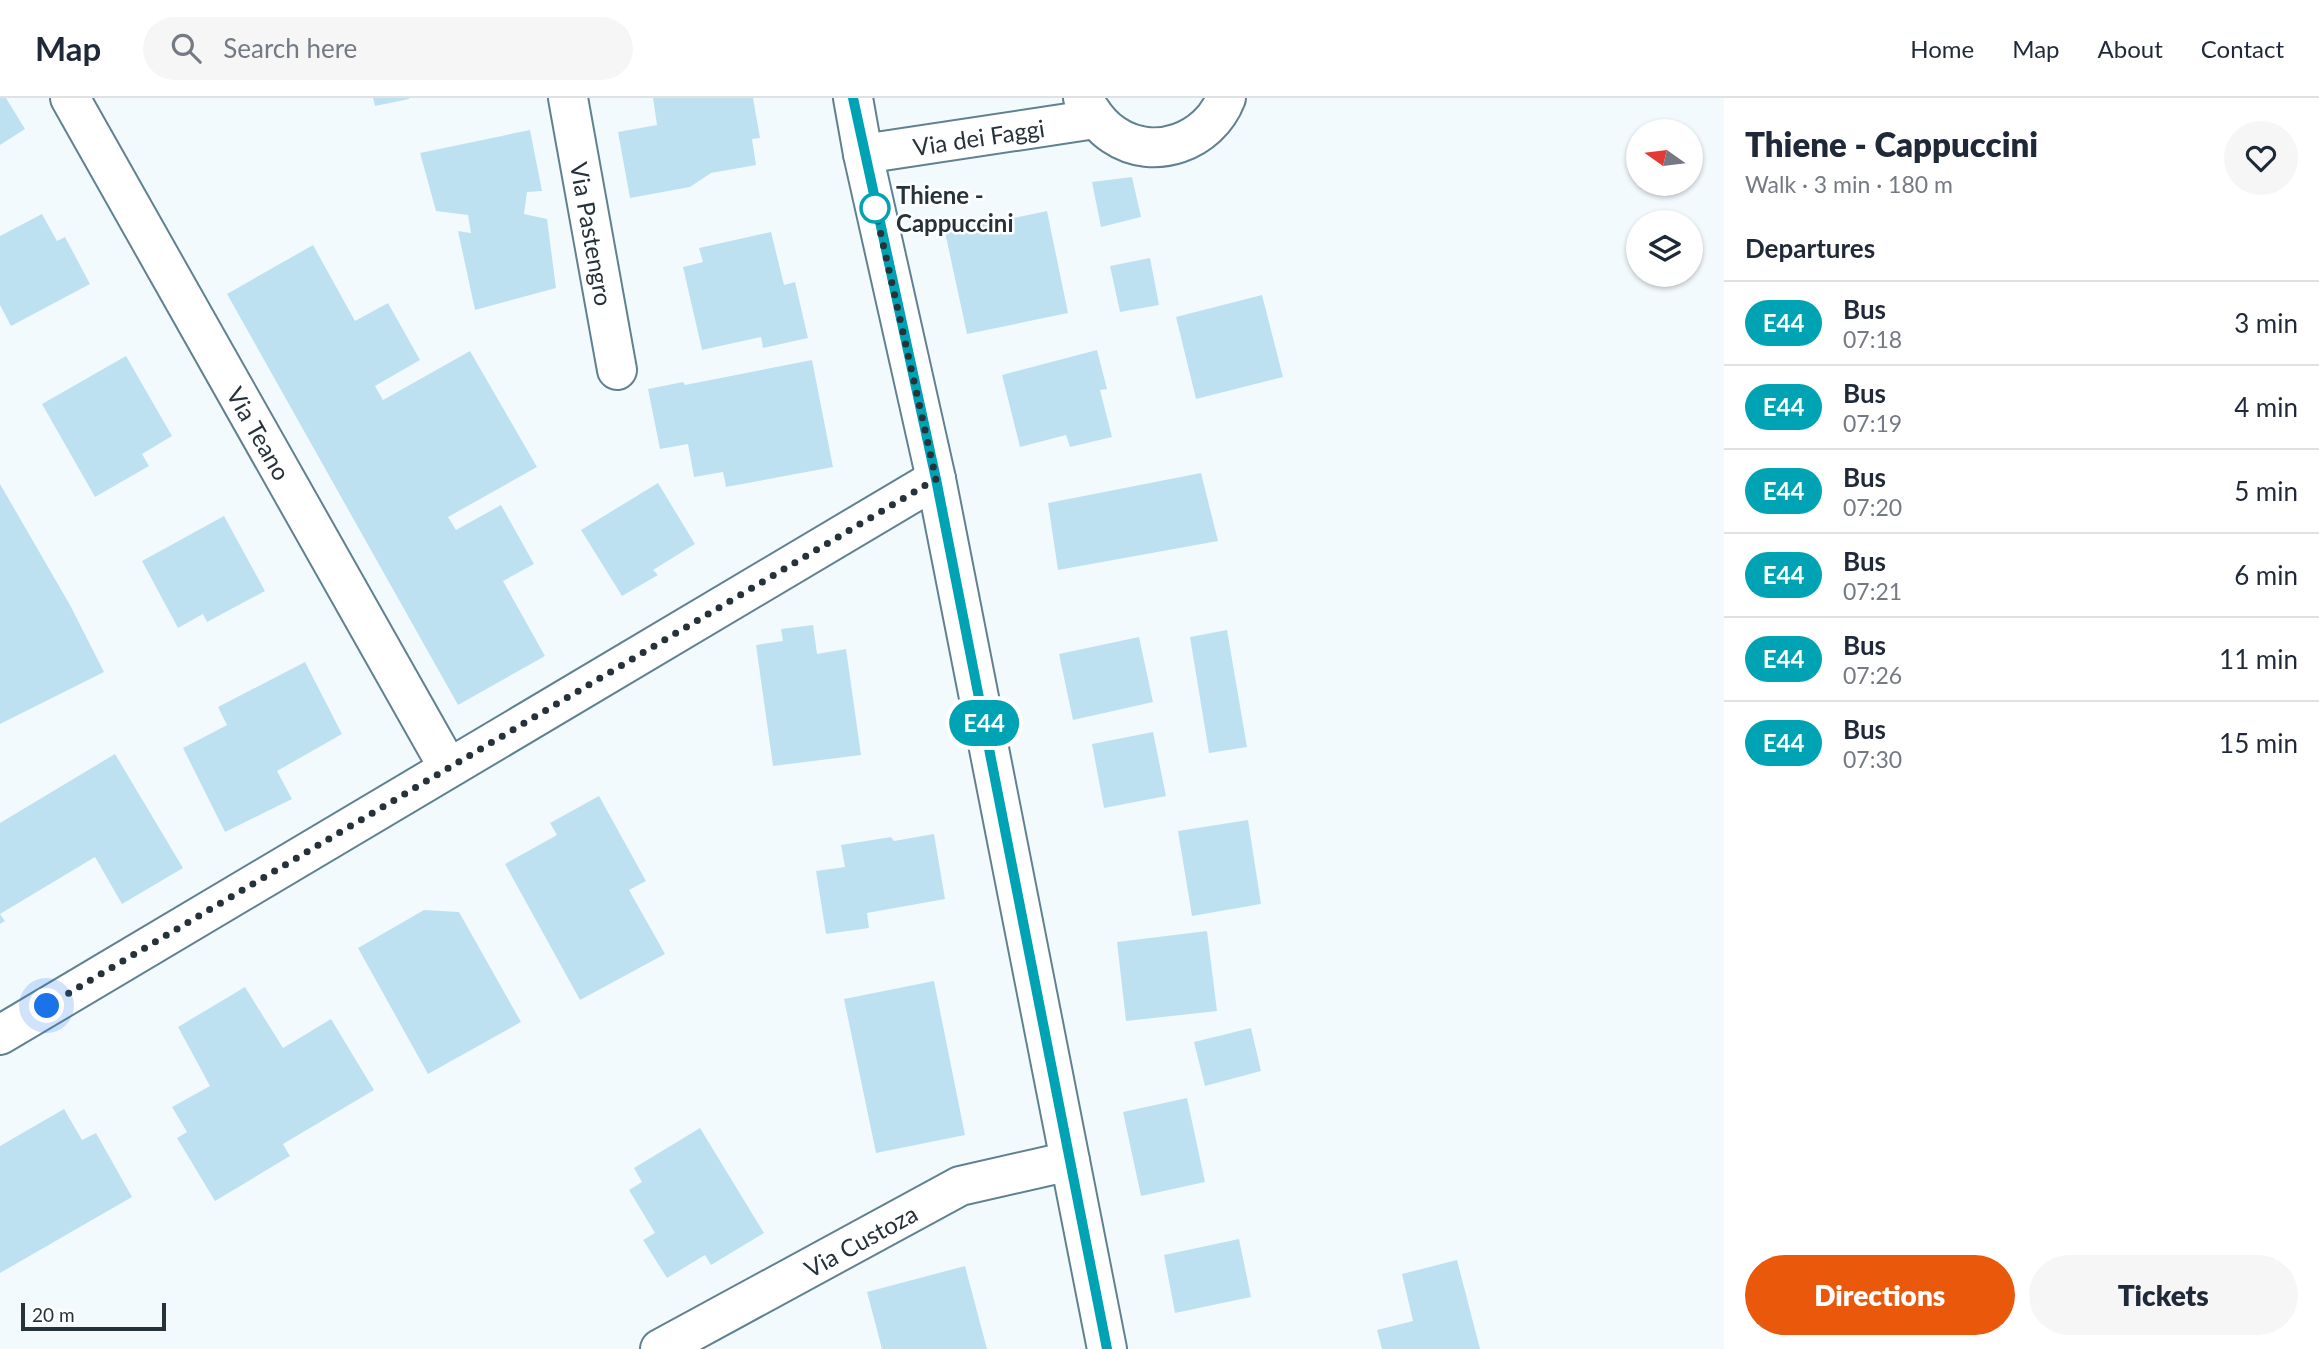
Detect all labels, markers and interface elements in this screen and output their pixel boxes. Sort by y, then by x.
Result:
search box [143,17,633,80]
text: Map [35,28,101,68]
icon: search [167,29,205,67]
text: Search here [223,32,357,64]
text: Home [1910,34,1974,63]
text: Map [2012,34,2060,63]
text: About [2098,34,2163,63]
text: Contact [2201,34,2284,63]
street label: Via dei Faggi [911,112,1046,161]
north arrow [1626,119,1703,196]
map controls [1626,119,1703,287]
button: heart [2224,121,2298,195]
text: Thiene - Cappuccini [1745,124,2038,164]
street label: Via Pastengro [565,160,620,308]
text: Walk · 3 min · 180 m [1745,170,1953,198]
place label: Thiene - Cappuccini [896,180,1014,237]
marker: Thiene - Cappuccini [860,193,890,223]
button: layers [1626,210,1703,287]
text: Departures [1745,232,1875,264]
text: Bus [1843,293,1886,325]
text: 3 min [2234,307,2298,339]
text: E44 [1763,308,1804,337]
text: 07:18 [1843,325,1902,353]
text: Bus [1843,377,1886,409]
street label: Via Teano [222,382,297,485]
text: 4 min [2234,391,2298,423]
text: E44 [1763,392,1804,421]
text: 07:19 [1843,409,1902,437]
text: Bus [1843,461,1886,493]
text: 5 min [2234,475,2298,507]
text: E44 [1763,476,1804,505]
text: 07:20 [1843,493,1902,521]
text: Bus [1843,545,1886,577]
text: 6 min [2234,559,2298,591]
text: E44 [1763,560,1804,589]
text: 07:21 [1843,577,1902,605]
text: Bus [1843,629,1886,661]
text: 11 min [2219,643,2298,675]
text: E44 [1763,644,1804,673]
text: 07:26 [1843,661,1902,689]
line badge: E44 [944,700,1024,746]
text: E44 [963,708,1005,737]
text: Bus [1843,713,1886,745]
text: 15 min [2219,727,2298,759]
text: E44 [1763,728,1804,757]
text: 07:30 [1843,745,1902,773]
your location [29,988,64,1023]
street label: Via Custoza [799,1198,922,1283]
button: Directions [1745,1255,2015,1335]
button: Tickets [2029,1255,2298,1335]
scale bar [21,1300,166,1332]
text: 20 m [32,1303,75,1326]

